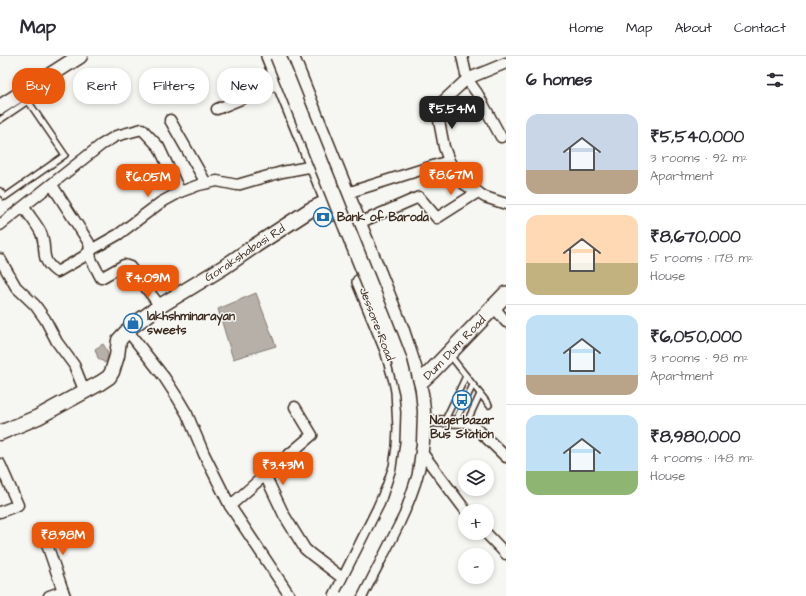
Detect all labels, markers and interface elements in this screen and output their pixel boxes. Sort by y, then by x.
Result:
text: Map [20,14,56,41]
text: Home [569,18,604,38]
text: Map [626,18,652,38]
text: About [674,18,712,38]
text: Contact [734,18,786,38]
chip: Buy [12,68,65,104]
chip: Rent [73,68,131,104]
chip: Filters [139,68,209,104]
chip: New [217,68,273,104]
text: 6 homes [526,68,592,92]
icon: filters [764,69,786,91]
pin: ₹5.54M [419,96,485,130]
text: ₹5.54M [428,100,476,118]
text: ₹5,540,000 [650,125,744,149]
icon: home [558,130,606,178]
text: 3 rooms · 92 m² [650,149,748,167]
pin: ₹8.67M [418,162,484,196]
pin: ₹6.05M [115,164,181,198]
text: ₹8.67M [429,166,473,184]
text: Apartment [650,167,714,185]
text: ₹6.05M [125,168,171,186]
bank icon: Bank of Baroda [312,206,334,228]
place label: Bank of Baroda [337,209,430,226]
street label: Gorakshabasi Rd [201,220,289,286]
text: ₹8,670,000 [650,225,741,249]
icon: home [558,231,606,279]
text: 5 rooms · 178 m² [650,249,753,267]
pin: ₹4.09M [115,265,181,299]
text: House [650,267,685,285]
text: ₹4.09M [126,269,170,287]
street label: Jessore Road [355,285,398,363]
place label: lakhshminarayan sweets [147,308,235,339]
shop icon: lakhshminarayan sweets [122,312,144,334]
street label: Dum Dum Road [420,312,490,384]
text: ₹6,050,000 [650,325,742,349]
icon: home [558,331,606,379]
text: 3 rooms · 98 m² [650,349,749,367]
text: Apartment [650,367,714,385]
bus stop icon: Nagerbazar Bus Station [451,389,473,411]
place label: Nagerbazar Bus Station [430,412,495,443]
text: ₹8,980,000 [650,425,740,449]
icon: home [558,431,606,479]
text: 4 rooms · 148 m² [650,449,754,467]
pin: ₹3.43M [250,452,316,486]
text: ₹3.43M [262,456,304,474]
map controls [458,460,494,584]
button: layers [458,460,494,496]
text: House [650,467,685,485]
button: + [458,504,494,540]
pin: ₹8.98M [30,522,96,556]
text: ₹8.98M [41,526,85,544]
button: − [458,548,494,584]

